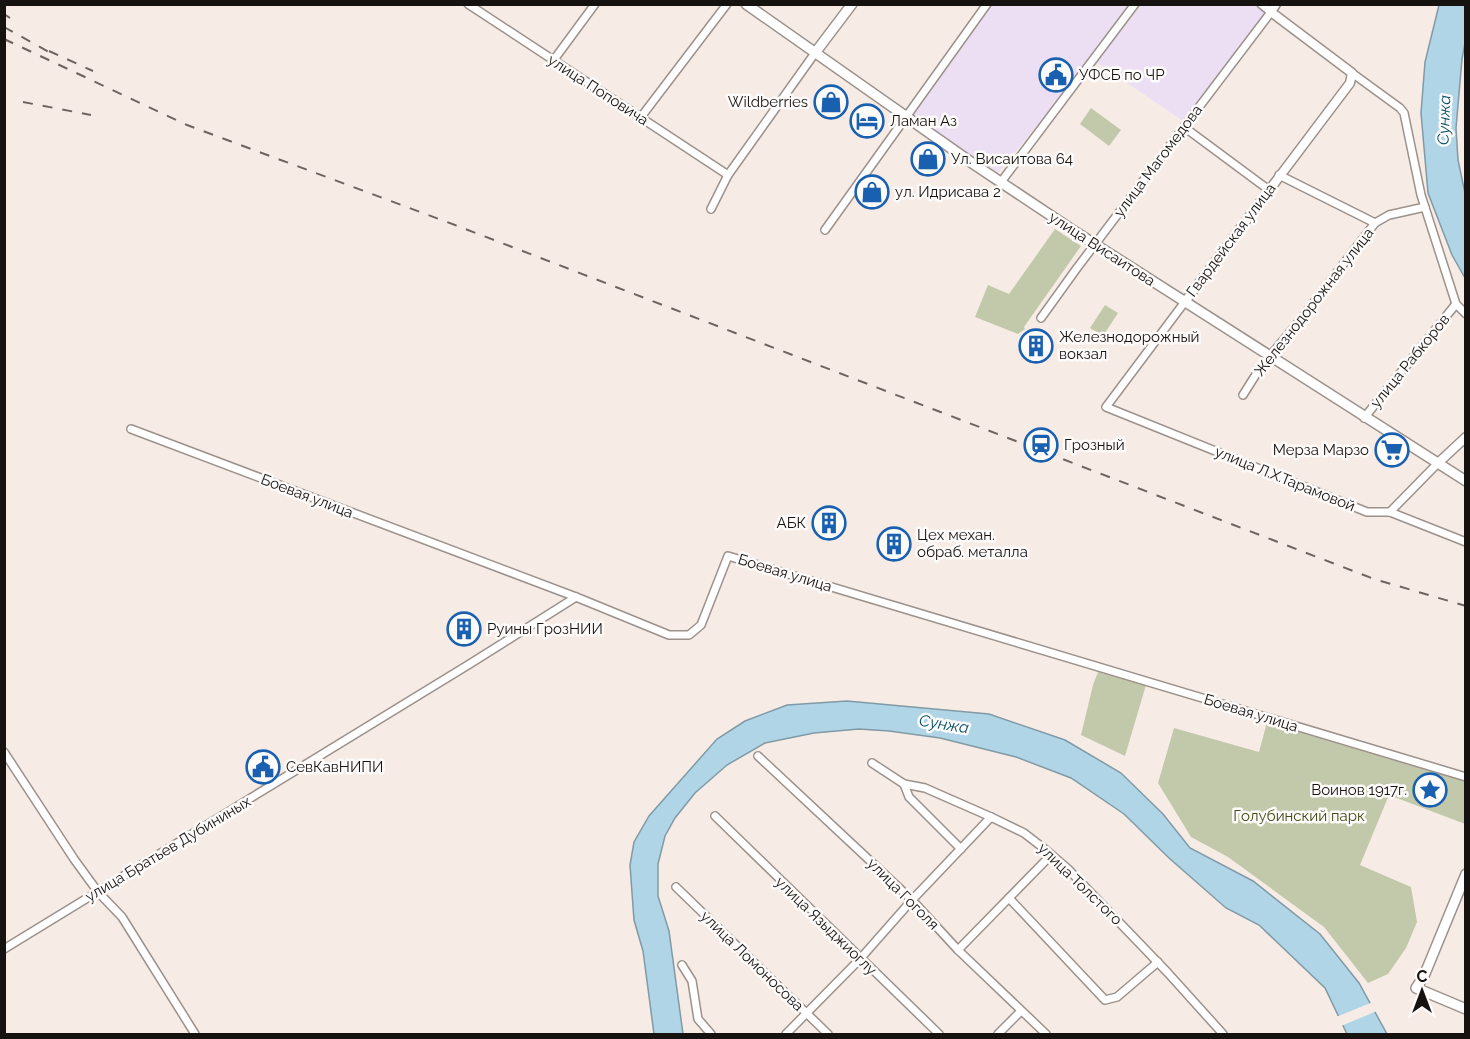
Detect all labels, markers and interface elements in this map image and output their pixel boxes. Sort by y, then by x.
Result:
street label: улица Поповича [544,51,652,129]
public building icon: УФСБ по ЧР [1038,57,1074,93]
place label: УФСБ по ЧР [1079,66,1165,84]
shop icon: Wildberries [813,84,849,120]
place label: Wildberries [728,93,808,111]
water label: Сунжа [1434,94,1454,145]
street label: улица Магомедова [1110,101,1206,221]
hotel icon: Ламан Аз [849,103,885,139]
place label: Ламан Аз [890,112,957,130]
shop icon: Ул. Висаитова 64 [910,141,946,177]
place label: Ул. Висаитова 64 [951,150,1073,168]
shop icon: ул. Идрисава 2 [854,174,890,210]
street label: Гвардейская улица [1182,180,1280,300]
place label: ул. Идрисава 2 [895,183,1001,201]
street label: улица Висаитова [1046,208,1158,290]
street label: Железнодорожная улица [1251,224,1377,380]
street label: улица Рабкоров [1367,311,1453,411]
building icon: Железнодорожный вокзал [1018,328,1054,364]
place label: Железнодорожный вокзал [1059,328,1200,363]
station icon: Грозный [1023,427,1059,463]
supermarket icon: Мерза Марзо [1374,432,1410,468]
place label: Грозный [1064,436,1125,454]
place label: Мерза Марзо [1273,441,1369,459]
street label: улица Л.Х.Тарамовой [1212,443,1358,515]
street label: Боевая улица [258,470,356,522]
building icon: АБК [811,505,847,541]
place label: АБК [777,514,806,532]
building icon: Цех механ. обраб. металла [876,526,912,562]
place label: Цех механ. обраб. металла [917,526,1028,561]
street label: Боевая улица [736,550,834,596]
building icon: Руины ГрозНИИ [446,611,482,647]
place label: Руины ГрозНИИ [487,620,603,638]
street label: Боевая улица [1202,690,1300,736]
water label: Сунжа [918,711,971,737]
public building icon: СевКавНИПИ [245,749,281,785]
place label: СевКавНИПИ [286,758,383,776]
place icon: Воинов 1917г. [1412,772,1448,808]
place label: Воинов 1917г. [1311,781,1407,799]
street label: улица Братьев Дубининых [82,792,254,906]
park label: Голубинский парк [1233,807,1365,825]
street label: улица Толстого [1034,839,1126,929]
street label: улица Гоголя [863,854,943,934]
street label: улица Языджиоглу [772,873,880,979]
street label: улица Ломоносова [697,907,807,1015]
north arrow [1392,961,1452,1021]
text: С [1417,967,1428,986]

